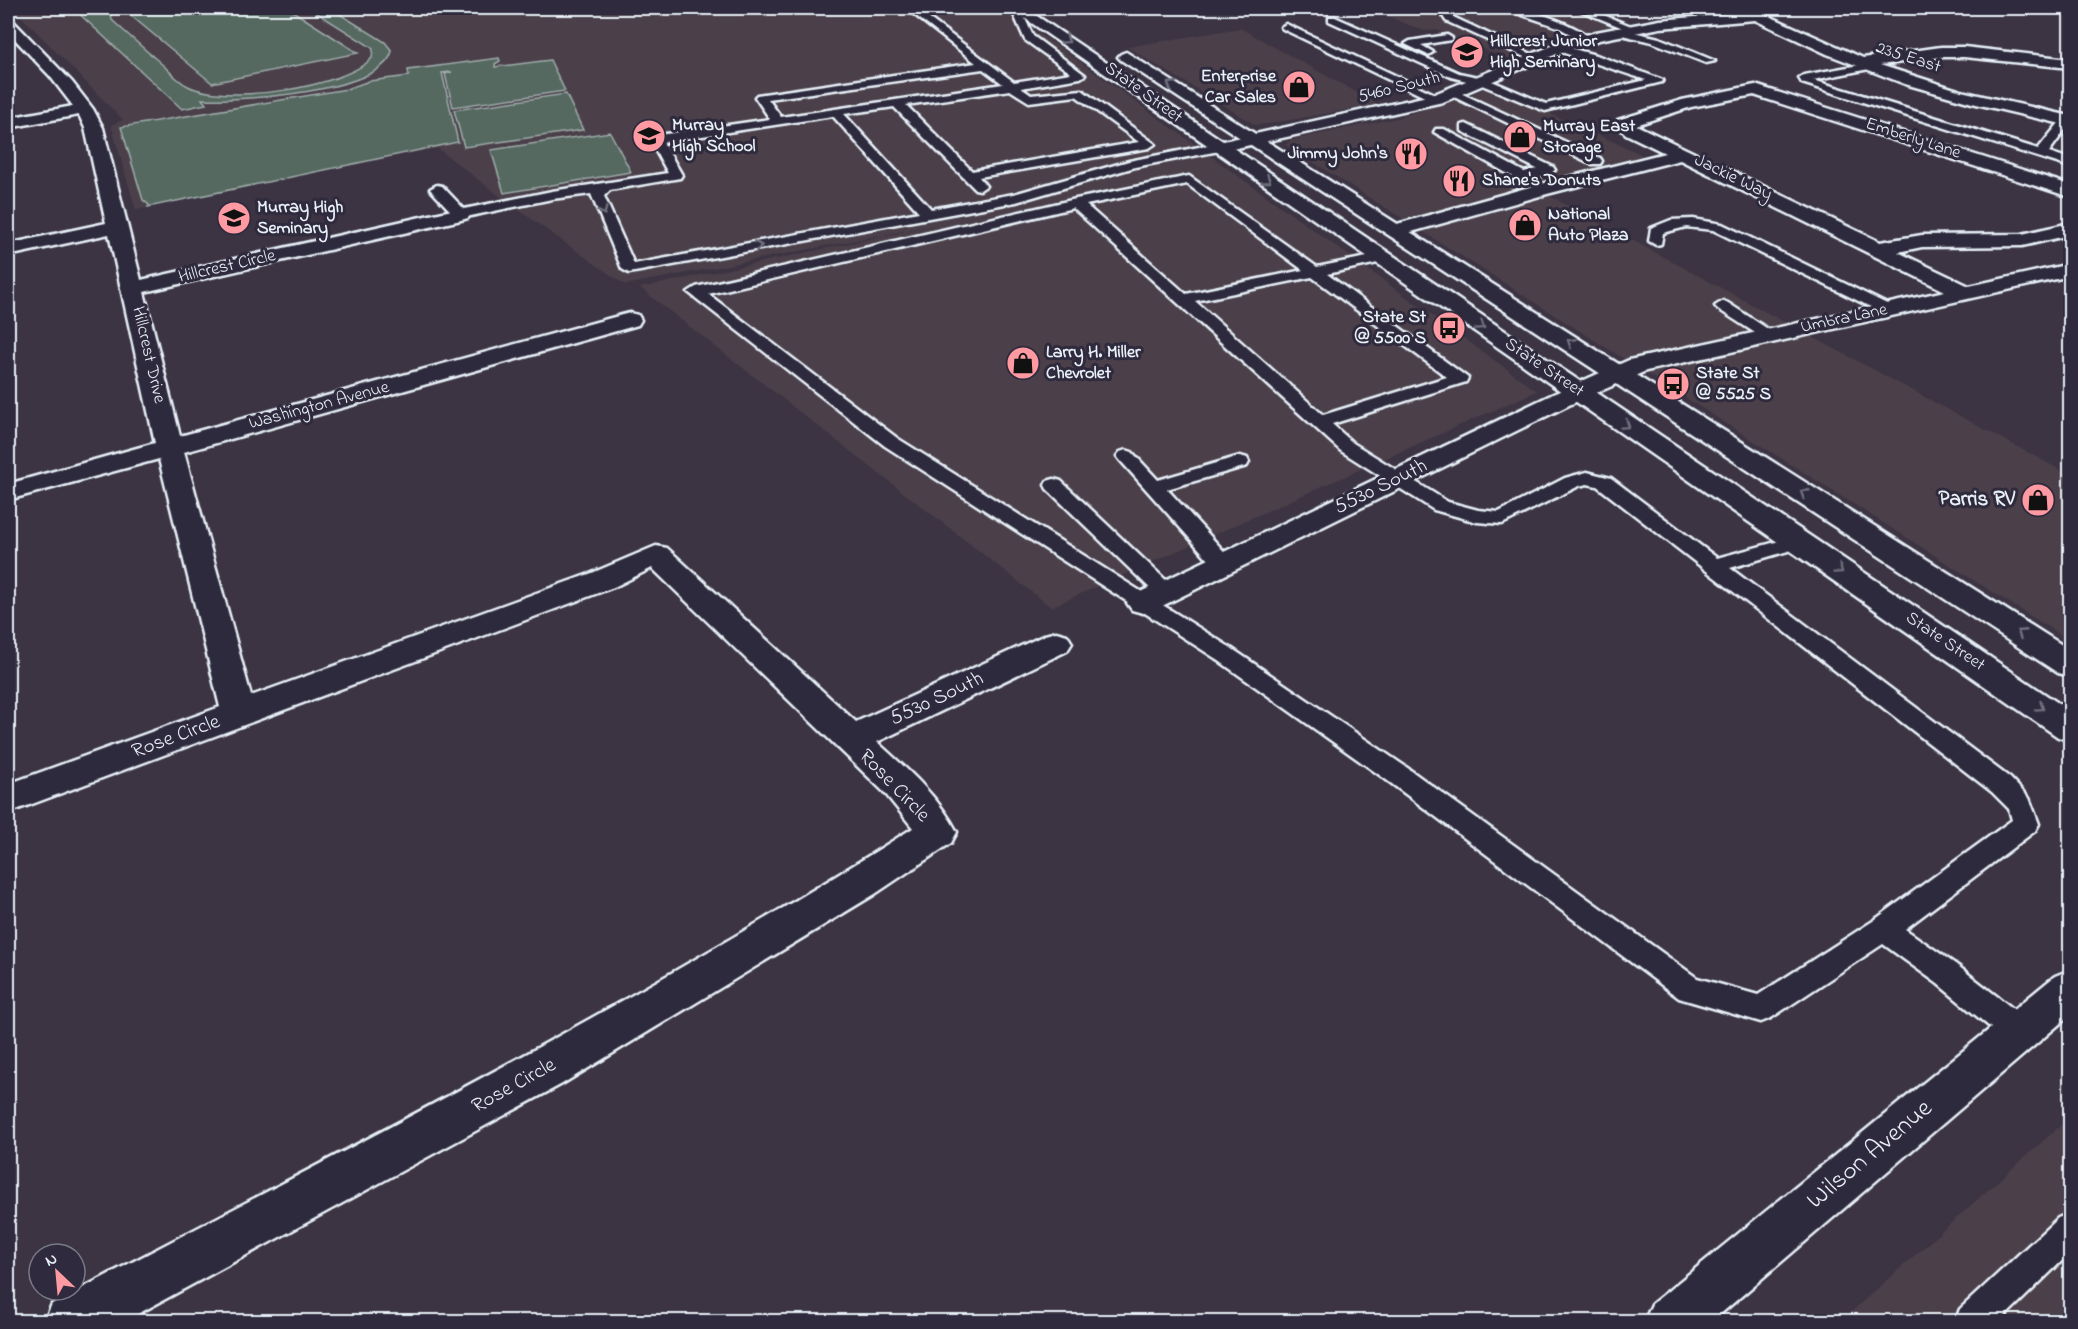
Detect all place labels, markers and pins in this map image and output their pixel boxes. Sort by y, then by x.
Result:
place label: Hillcrest Junior High Seminary [1490,29,1598,77]
school or university icon: Hillcrest Junior High Seminary [1449,34,1485,70]
place label: Enterprise Car Sales [1201,64,1277,111]
shop icon: Enterprise Car Sales [1281,69,1317,105]
place label: Murray High School [672,113,755,161]
place label: Murray East Storage [1543,114,1636,162]
school or university icon: Murray High School [631,118,667,154]
shop icon: Murray East Storage [1502,119,1538,155]
restaurant icon: Jimmy John's [1393,136,1429,172]
place label: Jimmy John's [1287,141,1388,168]
restaurant icon: Shane's Donuts [1441,163,1477,199]
place label: Shane's Donuts [1482,168,1601,194]
place label: Murray High Seminary [257,195,344,243]
school or university icon: Murray High Seminary [216,200,252,236]
place label: National Auto Plaza [1548,202,1629,249]
shop icon: National Auto Plaza [1507,207,1543,243]
place label: State St @ 5500 S [1355,305,1427,352]
bus stop icon: State St @ 5500 S [1431,310,1467,346]
place label: Larry H. Miller Chevrolet [1046,340,1141,387]
shop icon: Larry H. Miller Chevrolet [1005,345,1041,381]
place label: State St @ 5525 S [1696,361,1772,408]
bus stop icon: State St @ 5525 S [1655,366,1691,402]
shop icon: Parris RV [2020,482,2056,518]
place label: Parris RV [1939,485,2016,515]

